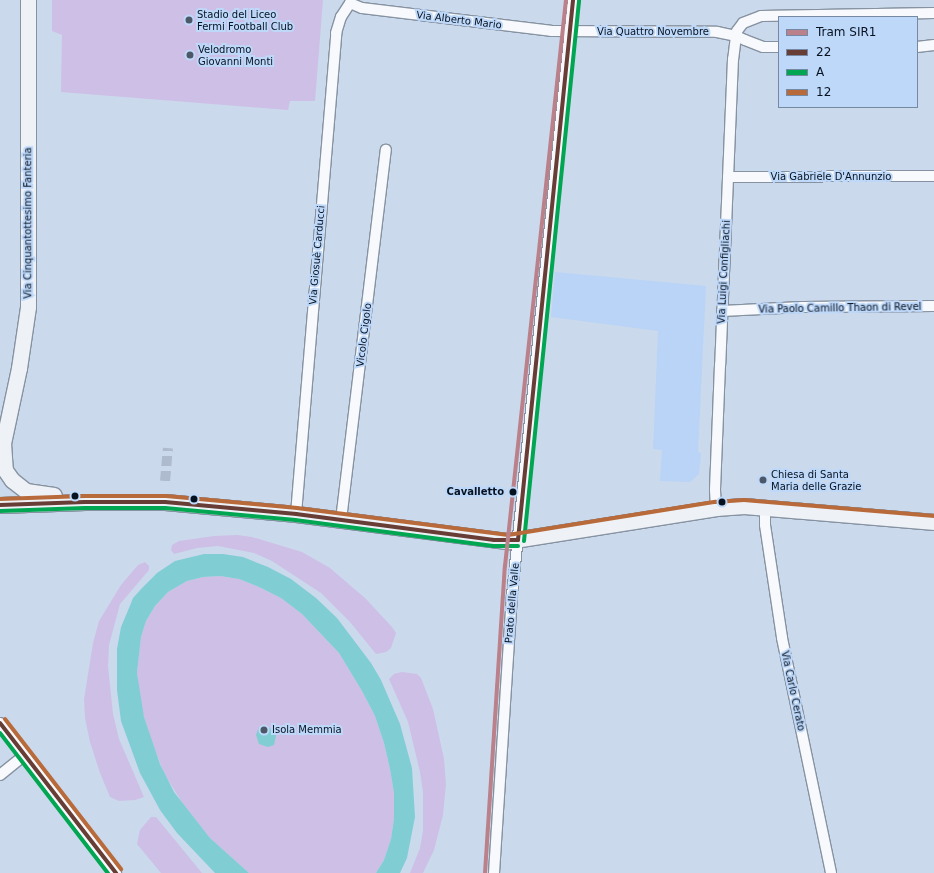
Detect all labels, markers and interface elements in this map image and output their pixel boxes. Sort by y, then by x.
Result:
place label: Stadio del Liceo Fermi Football Club [197,8,293,32]
street label: Via Alberto Mario [416,9,502,31]
marker: Stadio del Liceo Fermi Football Club [184,15,194,25]
legend [778,16,918,108]
text: Tram SIR1 [816,25,877,39]
street label: Via Quattro Novembre [597,26,709,38]
place label: Velodromo Giovanni Monti [198,43,273,66]
text: 22 [816,45,831,59]
marker: Velodromo Giovanni Monti [185,50,195,60]
text: A [816,65,824,79]
text: 12 [816,85,831,99]
street label: Via Cinquantottesimo Fanteria [22,147,34,299]
street label: Via Gabriele D'Annunzio [771,171,891,183]
street label: Via Giosuè Carducci [307,205,327,305]
street label: Via Luigi Configliachi [715,220,733,324]
street label: Via Paolo Camillo Thaon di Revel [758,301,922,315]
street label: Vicolo Cigolo [354,302,374,368]
place label: Chiesa di Santa Maria delle Grazie [771,468,862,492]
marker: Chiesa di Santa Maria delle Grazie [758,475,768,485]
marker: Cavalletto [506,485,520,499]
place label: Cavalletto [447,486,504,498]
unlabelled marker [70,491,80,501]
unlabelled marker [189,494,199,504]
unlabelled marker [717,497,727,507]
street label: Prato della Valle [503,562,521,644]
street label: Via Carlo Cerato [779,650,807,732]
place label: Isola Memmia [272,724,342,736]
marker: Isola Memmia [259,725,269,735]

